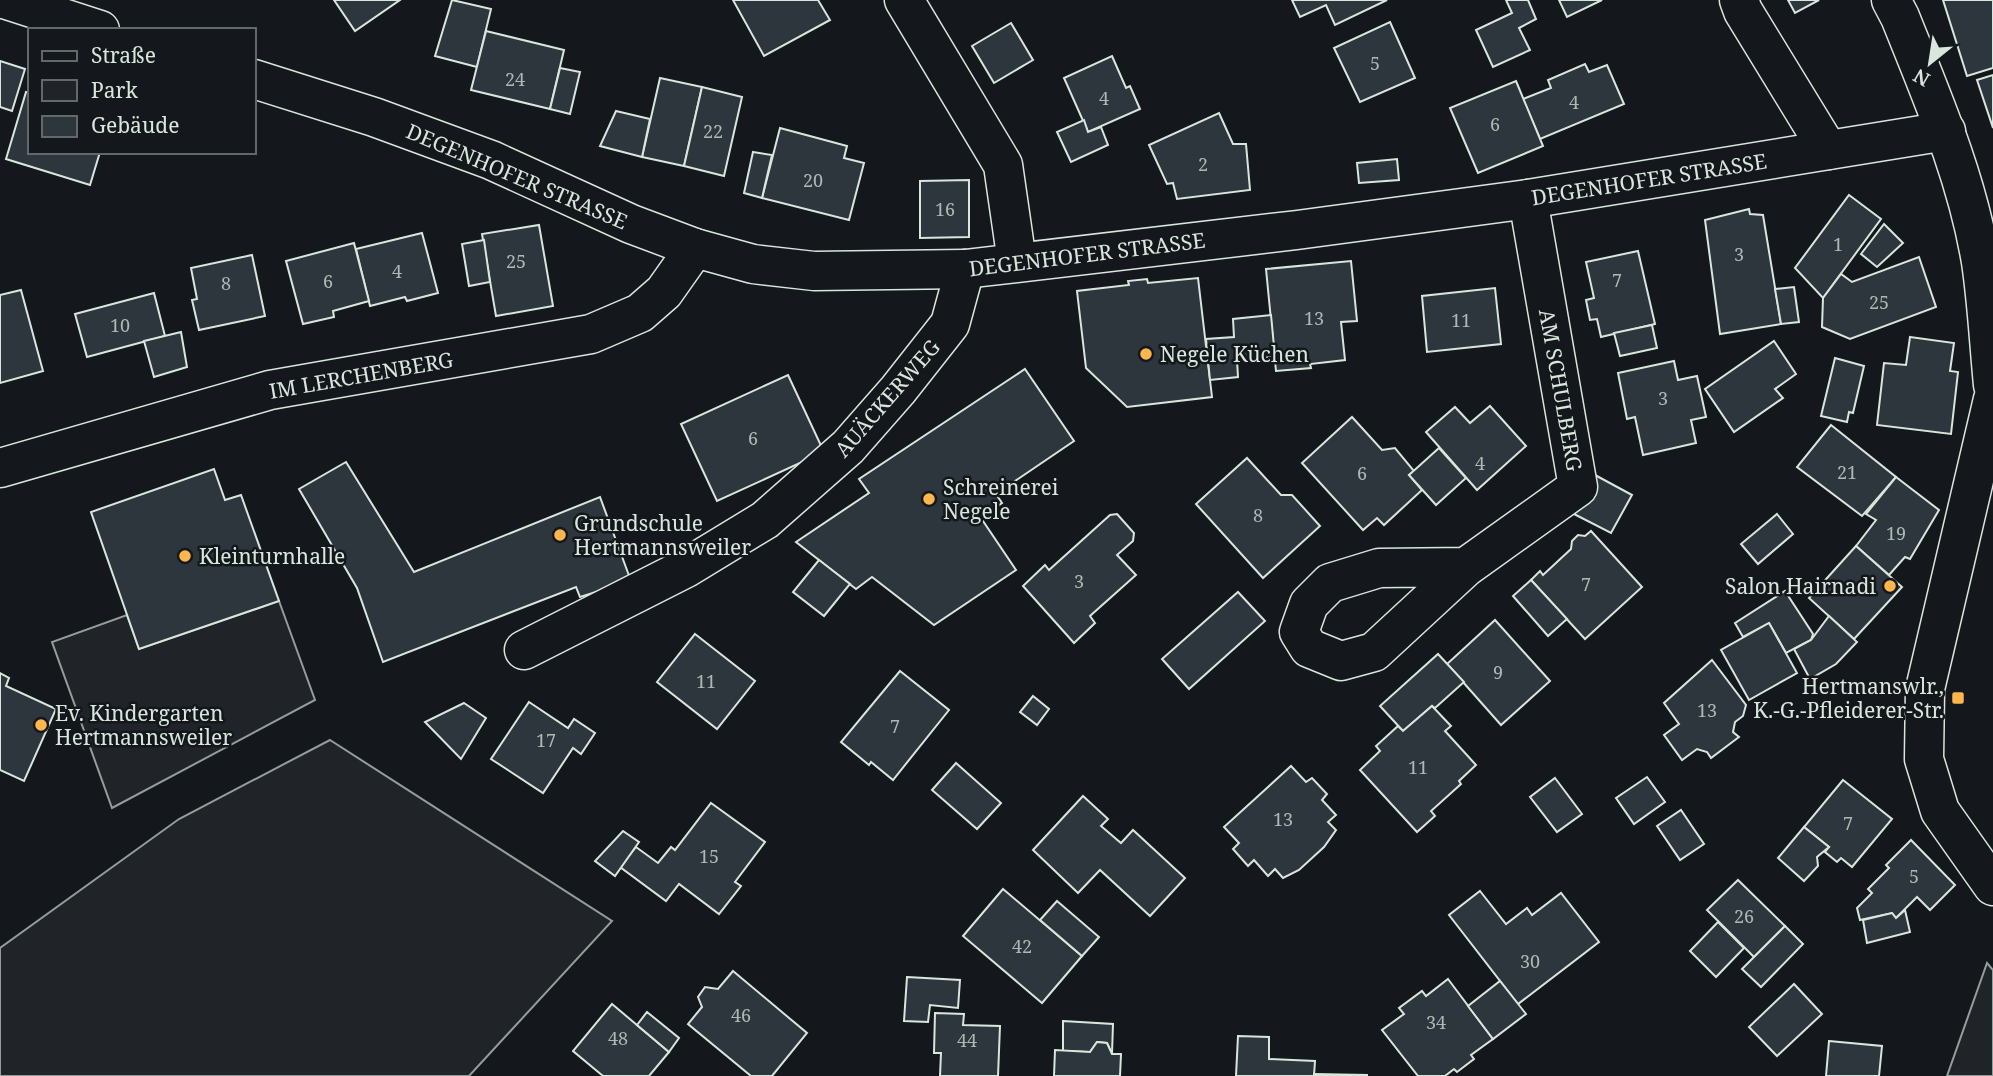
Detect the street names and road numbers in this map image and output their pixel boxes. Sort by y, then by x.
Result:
street label: DEGENHOFER STRASSE [402,117,632,235]
street label: DEGENHOFER STRASSE [1529,147,1769,211]
street label: DEGENHOFER STRASSE [967,226,1207,282]
street label: AM SCHULBERG [1533,307,1589,473]
street label: AUÄCKERWEG [828,333,946,463]
street label: IM LERCHENBERG [267,345,455,405]

